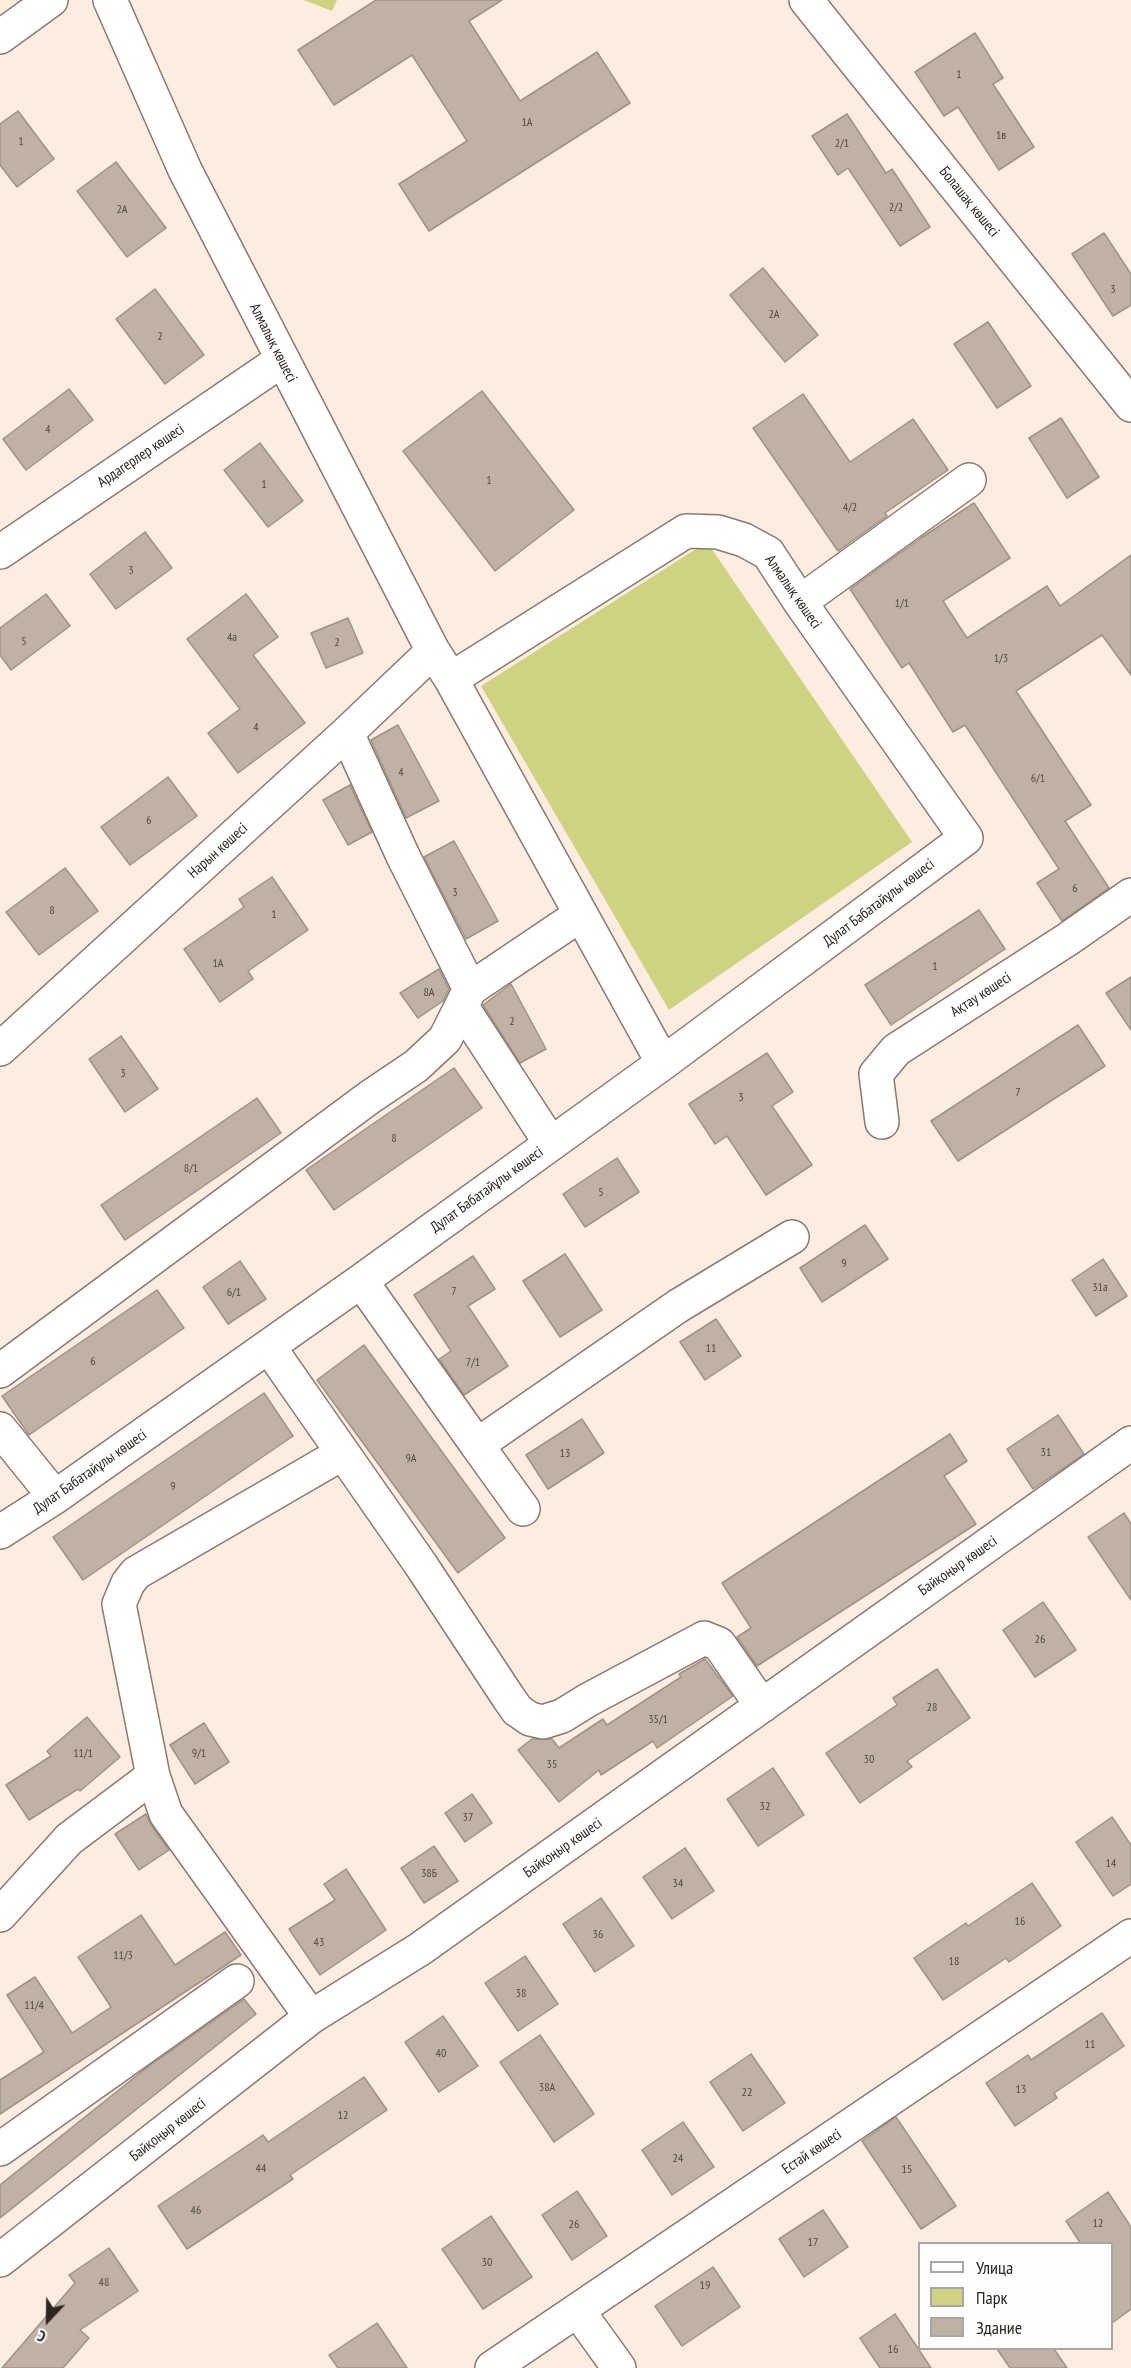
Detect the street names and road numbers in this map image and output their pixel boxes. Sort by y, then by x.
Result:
street label: Болашақ көшесі [935,163,1003,241]
street label: Алмалық көшесі [245,301,301,385]
street label: Ардагерлер көшесі [94,420,188,492]
street label: Алмалық көшесі [761,552,825,632]
street label: Нарын көшесі [184,820,252,882]
street label: Дулат Бабатайұлы көшесі [820,855,938,951]
street label: Ақтау көшесі [947,969,1015,1021]
street label: Дулат Бабатайұлы көшесі [427,1143,547,1237]
street label: Дулат Бабатайұлы көшесі [30,1426,150,1518]
street label: Байқоңыр көшесі [915,1532,1001,1600]
street label: Байқоңыр көшесі [520,1814,606,1882]
street label: Байқоңыр көшесі [126,2095,210,2165]
street label: Естай көшесі [779,2126,845,2178]

